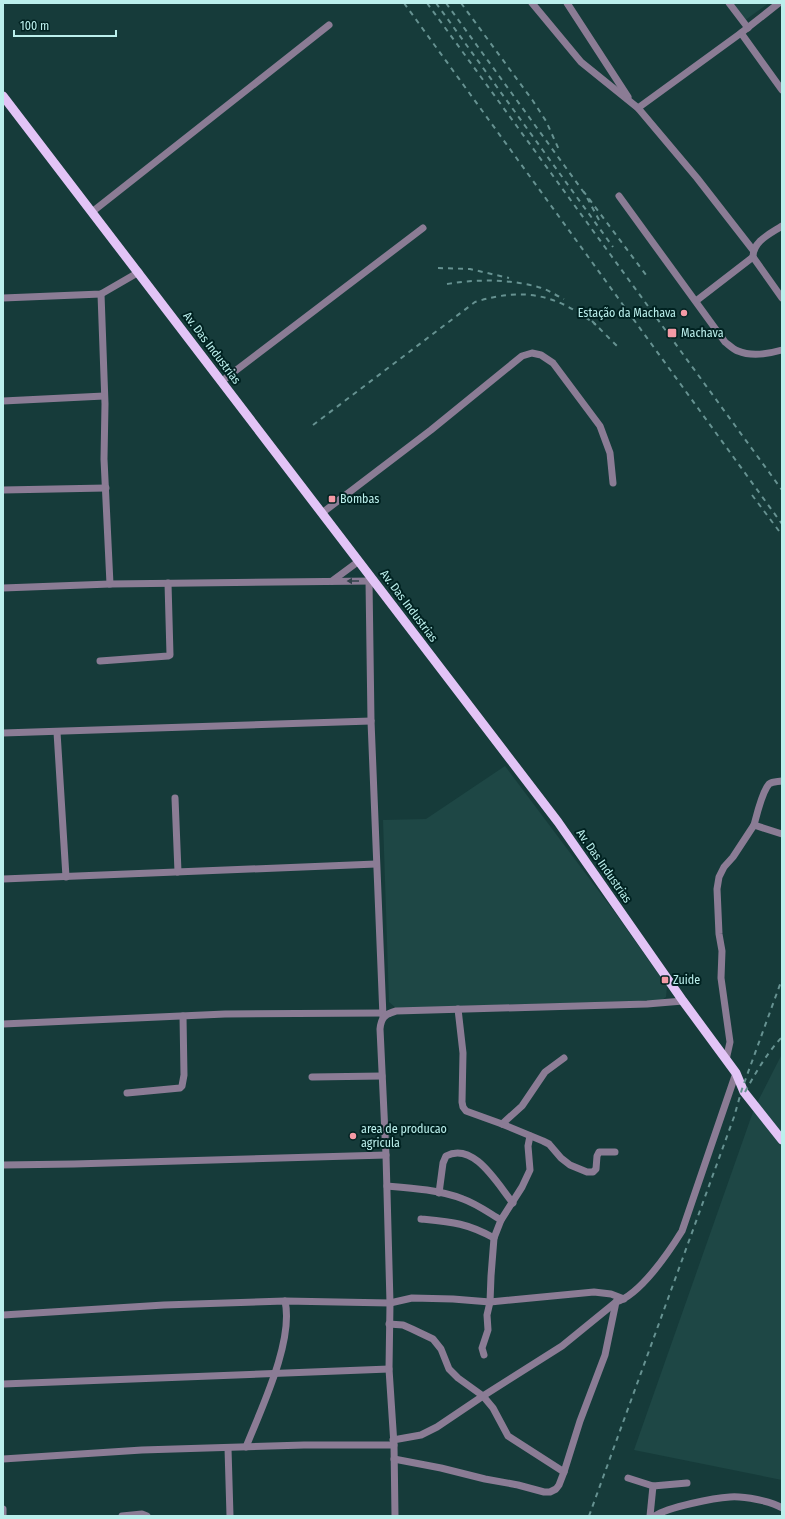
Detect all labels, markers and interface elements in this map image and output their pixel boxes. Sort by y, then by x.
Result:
scale bar [14,12,116,38]
text: 100 m [20,19,49,33]
place label: Estação da Machava [578,306,676,320]
marker: Estação da Machava [679,308,689,318]
street label: Av. Das Industrias [180,309,244,387]
place label: Machava [681,326,724,340]
marker: Machava [666,327,678,339]
place label: Bombas [340,492,379,506]
marker: Bombas [327,494,337,504]
street label: Av. Das Industrias [377,567,441,645]
one-way arrow [346,578,359,584]
street label: Av. Das Industrias [573,827,635,905]
place label: Zuide [673,973,700,987]
marker: Zuide [660,975,670,985]
place label: area de producao agricula [361,1122,447,1150]
marker: area de producao agricula [348,1131,358,1141]

